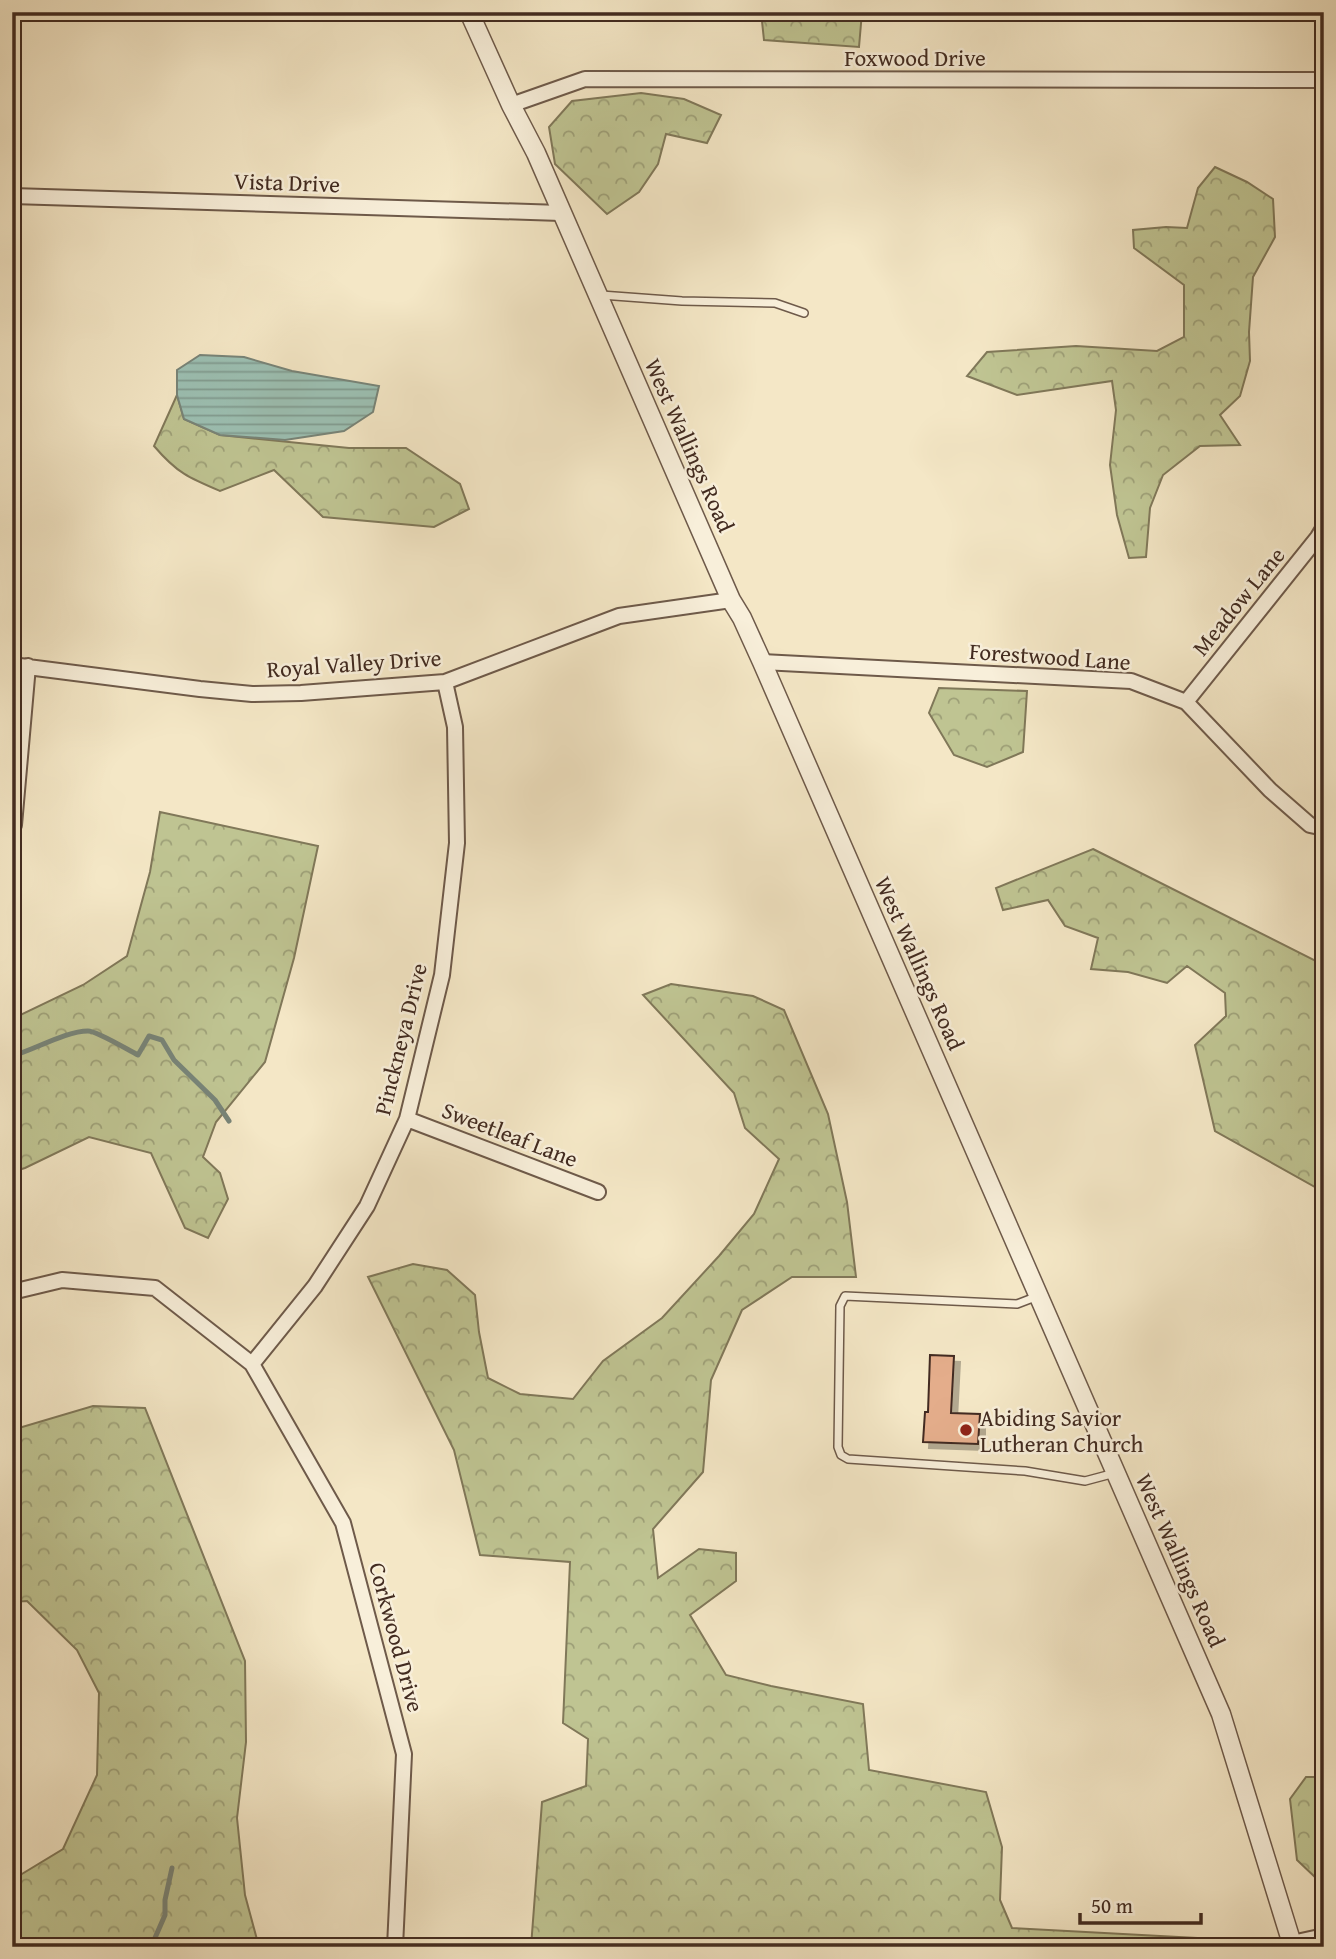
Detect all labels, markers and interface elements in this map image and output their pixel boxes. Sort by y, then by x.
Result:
street label: Foxwood Drive [844,41,986,74]
street label: Vista Drive [233,164,341,200]
street label: West Wallings Road [637,353,743,538]
street label: Meadow Lane [1184,540,1292,662]
street label: Forestwood Lane [968,634,1132,678]
street label: Royal Valley Drive [266,640,442,686]
street label: West Wallings Road [867,871,973,1056]
street label: Pinckneya Drive [365,960,435,1118]
street label: Sweetleaf Lane [437,1093,583,1175]
place label: Abiding Savior Lutheran Church [980,1401,1143,1460]
marker: Abiding Savior Lutheran Church [958,1422,974,1438]
street label: West Wallings Road [1128,1468,1234,1653]
street label: Corkwood Drive [361,1558,433,1716]
scale bar [1080,1882,1201,1926]
text: 50 m [1091,1890,1133,1921]

